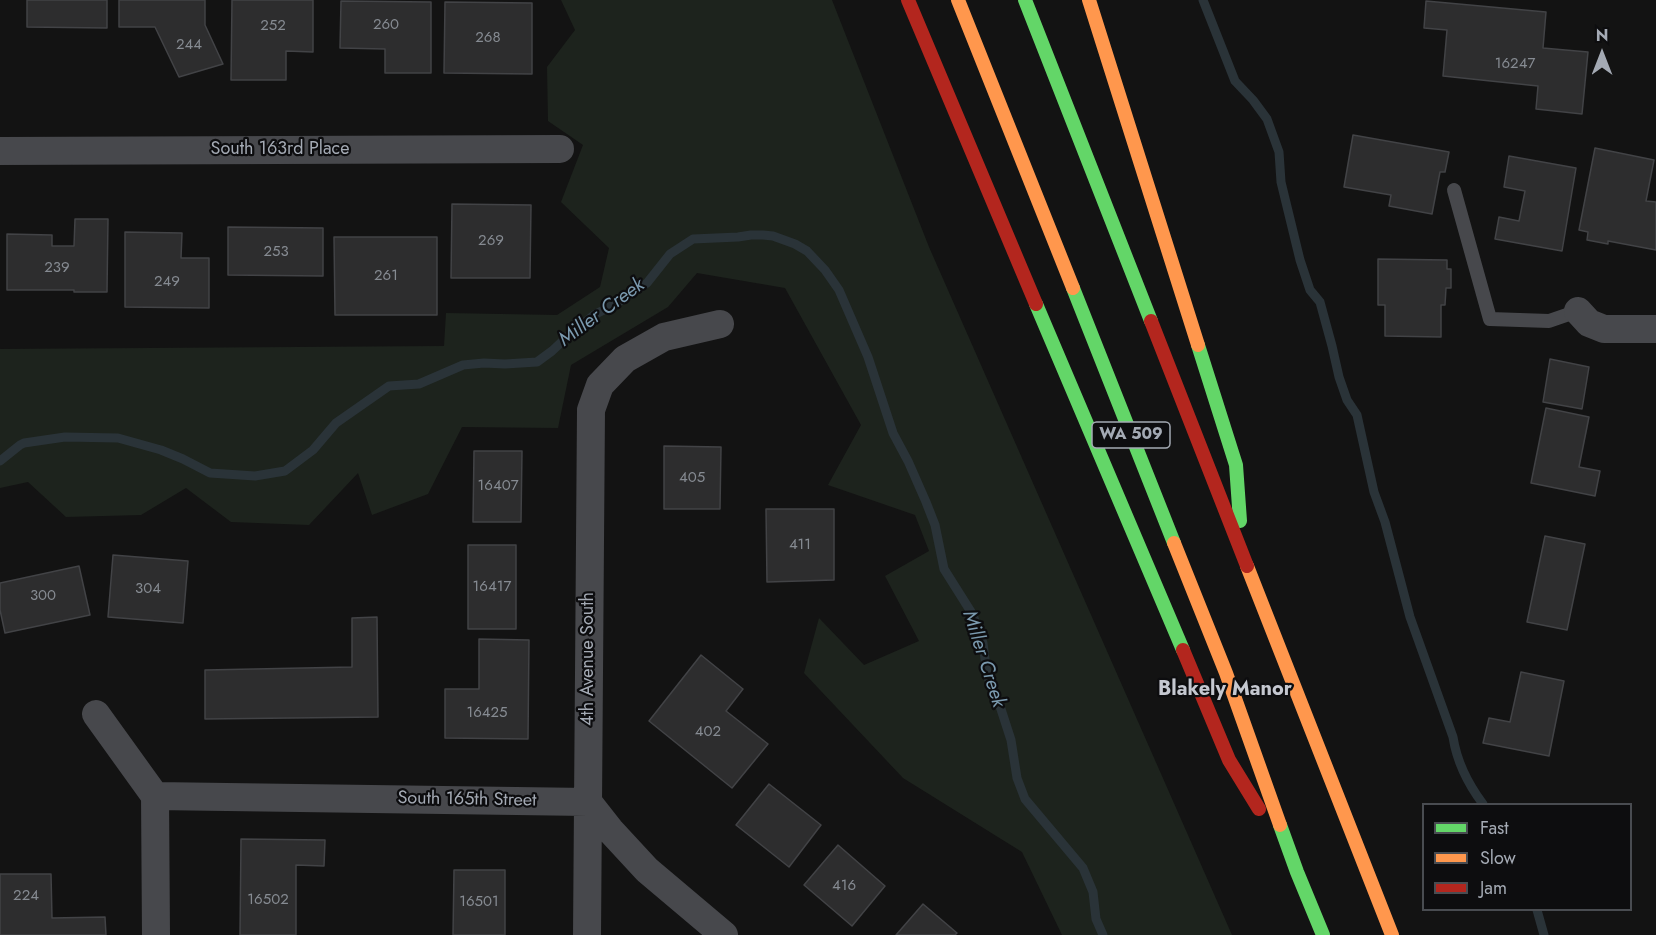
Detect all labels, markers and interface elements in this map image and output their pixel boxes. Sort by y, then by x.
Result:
house number: 260 [373,16,399,34]
house number: 252 [260,17,286,35]
north arrow [1572,24,1632,84]
text: N [1596,24,1608,47]
house number: 268 [475,29,501,47]
house number: 244 [176,36,202,54]
house number: 16247 [1495,55,1535,73]
street label: South 163rd Place [211,139,349,161]
house number: 269 [478,232,504,250]
house number: 253 [263,243,289,261]
house number: 239 [44,259,70,277]
house number: 261 [374,267,398,285]
house number: 249 [154,273,180,291]
water label: Miller Creek [554,274,650,352]
road number: WA 509 [1092,422,1170,448]
house number: 405 [679,469,705,487]
house number: 16407 [477,477,519,495]
house number: 411 [789,536,811,554]
house number: 16417 [473,578,511,596]
house number: 304 [135,580,161,598]
house number: 300 [30,587,56,605]
street label: 4th Avenue South [578,592,600,726]
water label: Miller Creek [956,607,1010,711]
district label: Blakely Manor [1158,678,1292,702]
house number: 16425 [466,704,508,722]
house number: 402 [695,723,721,741]
street label: South 165th Street [397,788,537,812]
legend [1422,803,1632,911]
text: Fast [1480,815,1509,841]
text: Slow [1480,845,1516,871]
text: Jam [1480,875,1507,901]
house number: 416 [832,877,856,895]
house number: 224 [13,887,39,905]
house number: 16502 [247,891,289,909]
house number: 16501 [459,893,499,911]

